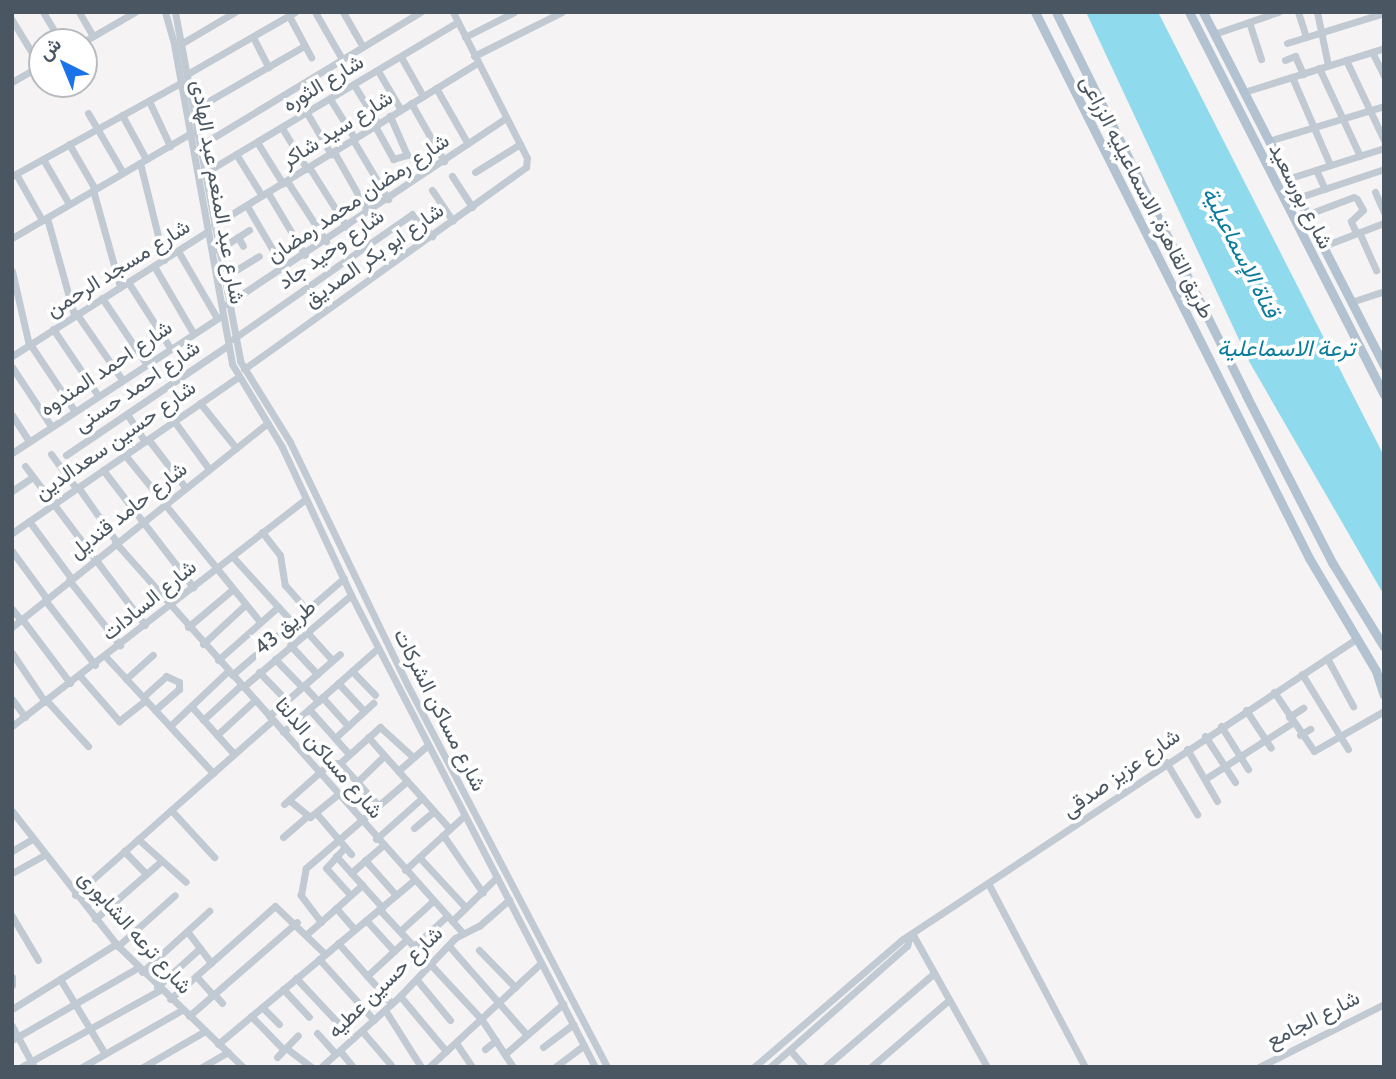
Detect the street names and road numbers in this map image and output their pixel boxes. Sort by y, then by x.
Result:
street label: شارع الثوره [278,49,368,117]
street label: طريق القاهرة, الاسماعيليه الزراعى [1075,71,1219,323]
street label: شارع عبد المنعم عبد الهادى [186,78,250,306]
street label: شارع سيد شاكر [277,85,397,173]
street label: شارع رمضان محمد رمضان [262,128,454,268]
street label: شارع بورسعيد [1264,139,1338,253]
street label: شارع ابو بكر الصديق [299,197,449,313]
street label: شارع وحيد جاد [273,203,389,295]
street label: شارع مسجد الرحمن [41,214,195,322]
street label: شارع احمد المندوه [35,314,177,422]
street label: شارع احمد حسنى [69,335,205,437]
street label: شارع حسين سعدالدين [29,375,201,505]
street label: شارع حامد قنديل [64,456,192,564]
street label: شارع السادات [97,554,201,646]
street label: طريق 43 [249,594,321,660]
street label: شارع مساكن الشركات [388,625,492,795]
street label: شارع مساكن الدلتا [270,692,388,824]
street label: شارع عزيز صدقى [1057,723,1185,823]
street label: شارع ترعه الشابورى [73,865,197,999]
street label: شارع حسين عطيه [322,921,448,1043]
street label: شارع الجامع [1262,985,1364,1053]

